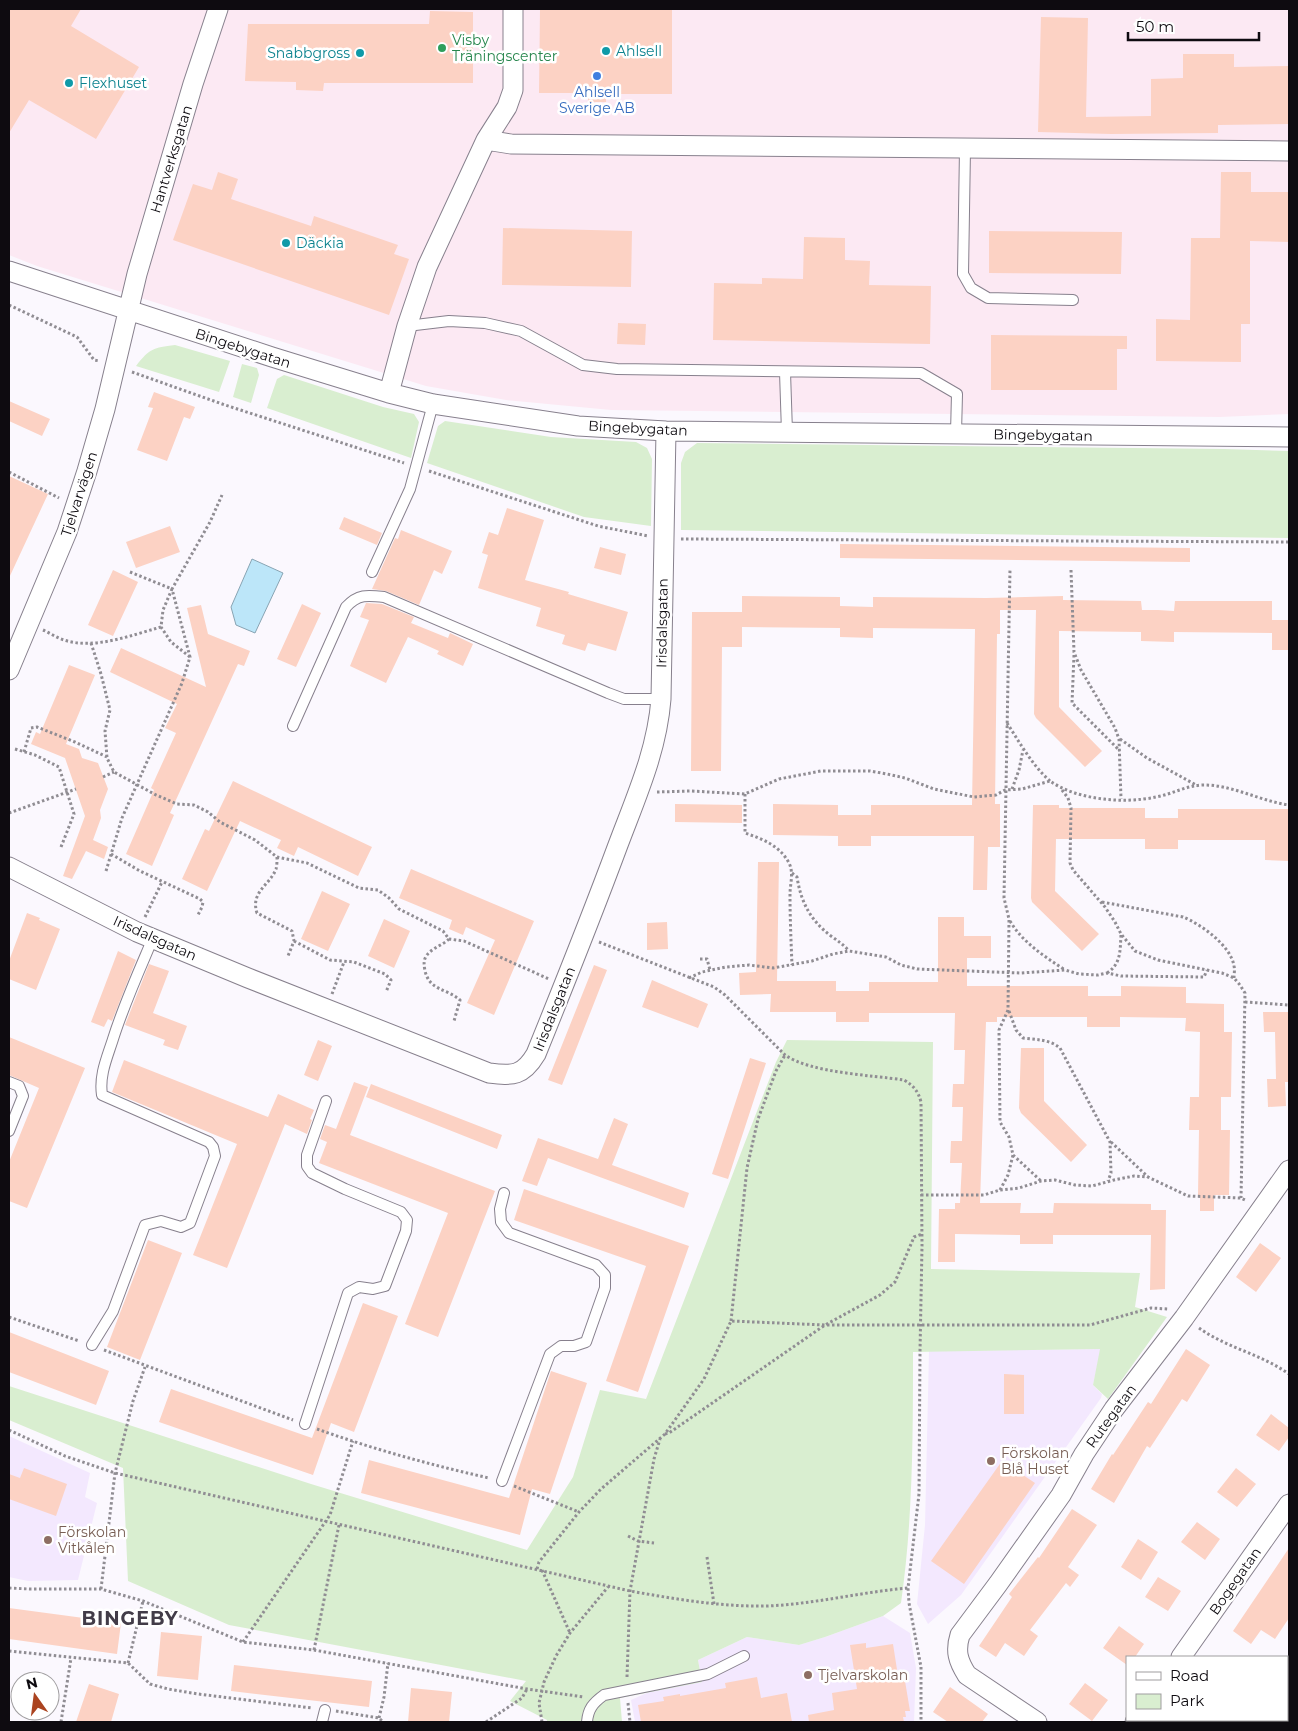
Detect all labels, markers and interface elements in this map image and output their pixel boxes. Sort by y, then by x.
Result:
scale bar [1128,10,1259,42]
text: 50 m [1136,17,1174,36]
place label: Visby Träningscenter [452,31,558,65]
marker: Visby Träningscenter [436,42,448,54]
place label: Ahlsell [616,42,662,60]
place label: Snabbgross [267,44,350,62]
marker: Ahlsell [600,45,612,57]
marker: Snabbgross [354,47,366,59]
marker: Ahlsell Sverige AB [591,70,603,82]
place label: Flexhuset [79,74,148,92]
marker: Flexhuset [63,77,75,89]
place label: Ahlsell Sverige AB [559,83,635,117]
street label: Hantverksgatan [146,103,196,215]
place label: Däckia [296,234,344,252]
marker: Däckia [280,237,292,249]
street label: Bingebygatan [193,324,293,372]
street label: Bingebygatan [588,416,688,440]
street label: Bingebygatan [993,425,1093,445]
street label: Tjelvarvägen [57,449,101,539]
street label: Irisdalsgatan [652,578,672,668]
street label: Irisdalsgatan [110,912,200,964]
street label: Irisdalsgatan [529,964,579,1054]
street label: Rutegatan [1082,1381,1140,1451]
place label: Förskolan Blå Huset [1001,1444,1069,1478]
marker: Förskolan Blå Huset [985,1455,997,1467]
place label: Förskolan Vitkålen [58,1523,126,1557]
marker: Förskolan Vitkålen [42,1534,54,1546]
street label: Bogegatan [1205,1544,1265,1618]
district label: BINGEBY [81,1607,179,1630]
legend [1126,1656,1288,1721]
place label: Tjelvarskolan [818,1666,908,1684]
text: Road [1170,1666,1209,1685]
marker: Tjelvarskolan [802,1669,814,1681]
north arrow [10,1671,60,1721]
text: N [24,1673,40,1693]
text: Park [1170,1691,1204,1710]

